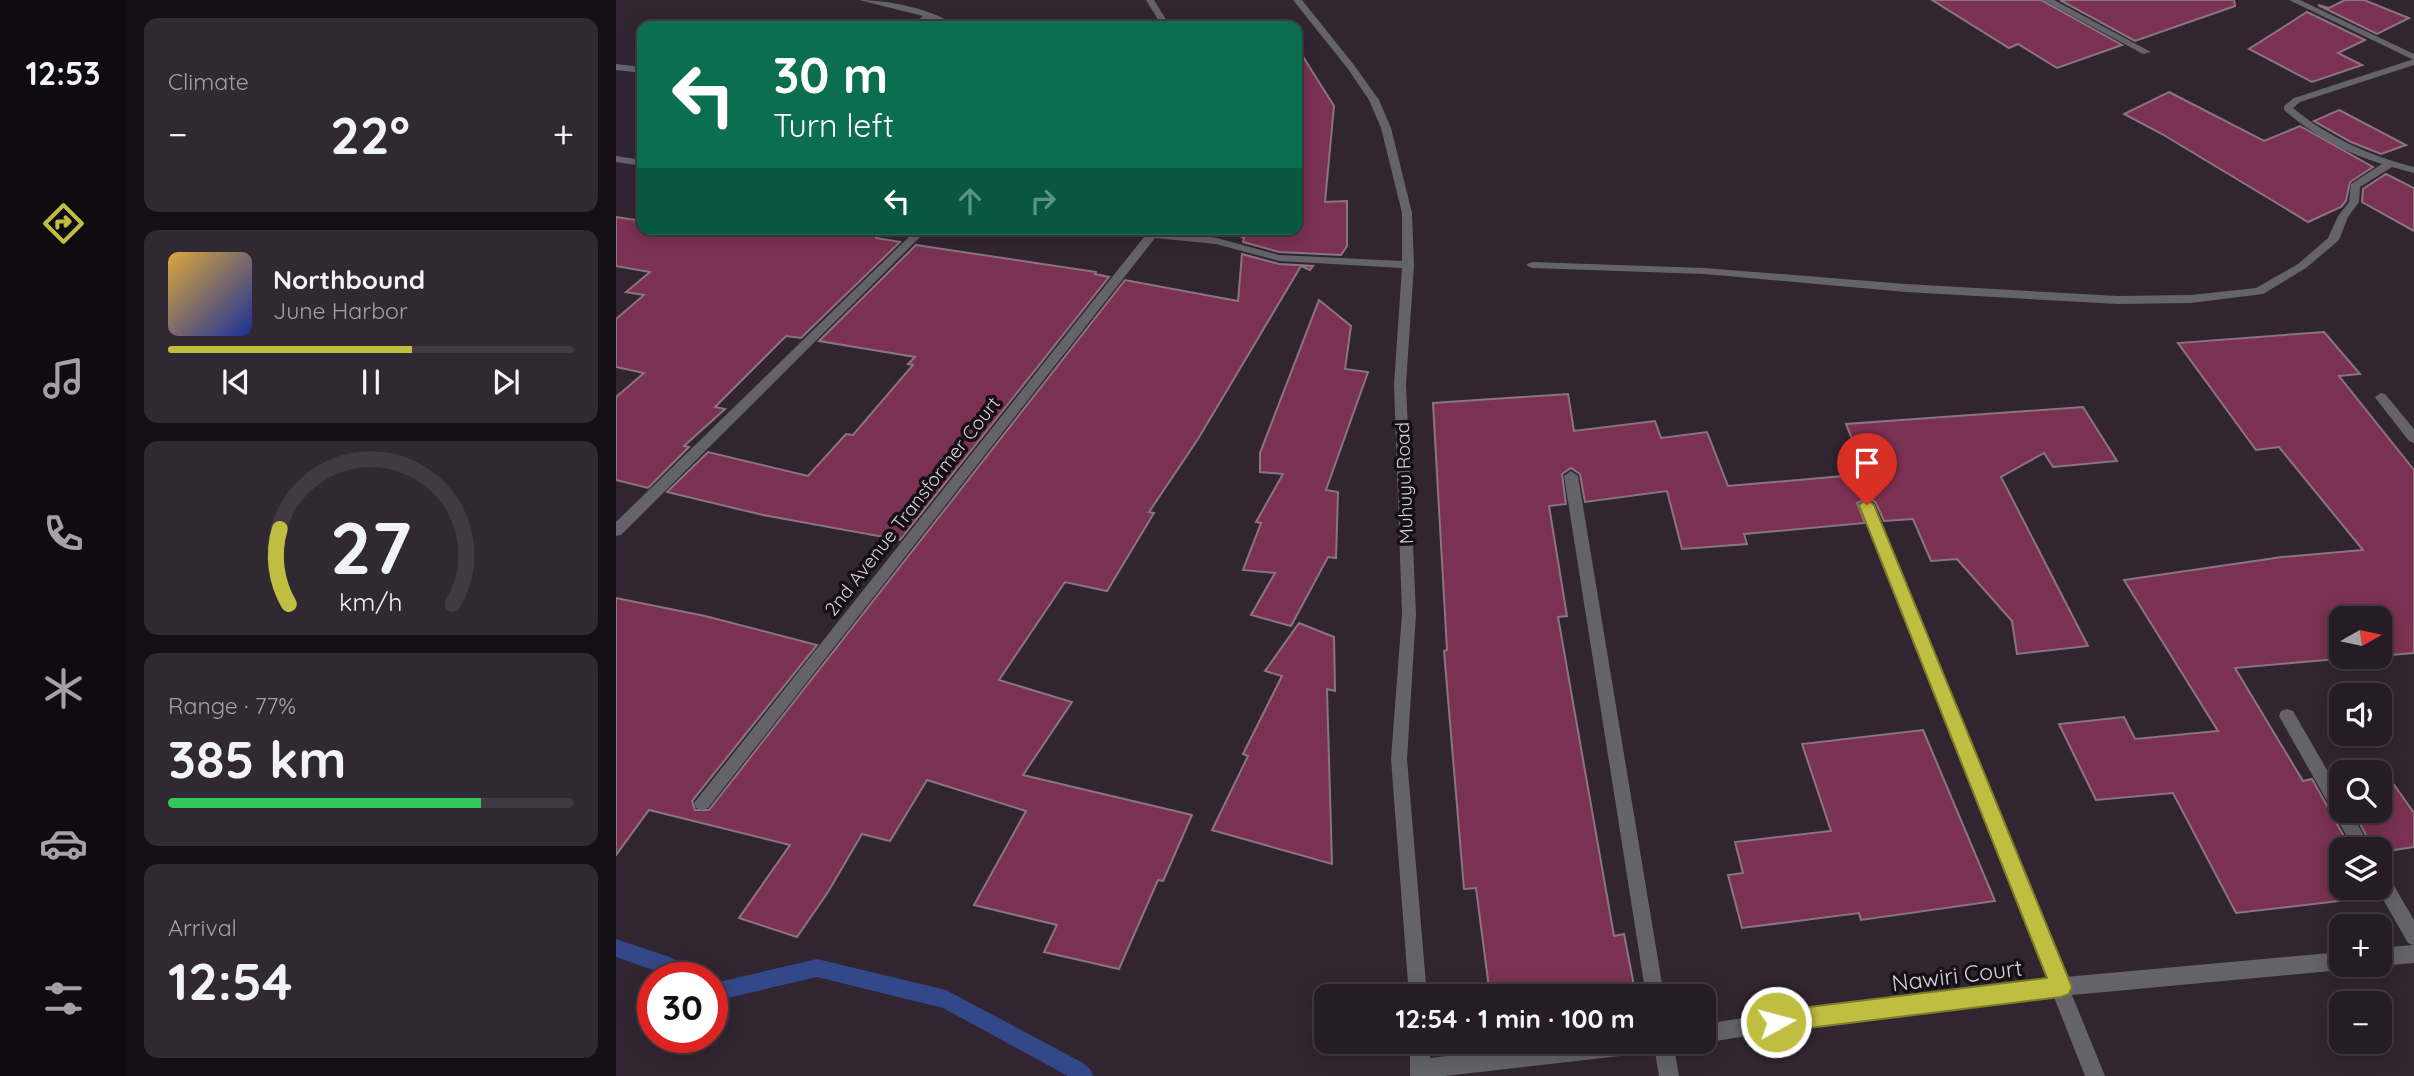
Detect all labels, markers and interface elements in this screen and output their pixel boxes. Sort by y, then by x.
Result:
text: 30 m [773,44,888,105]
icon: left [658,49,749,140]
text: 12:53 [25,53,101,93]
text: Climate [168,67,249,96]
text: 22° [330,102,410,167]
text: Turn left [773,105,894,145]
text: − [168,110,188,158]
text: + [553,110,574,158]
icon: left [878,182,916,220]
icon: ahead [951,182,989,220]
icon: right [1024,182,1062,220]
icon: directions [39,199,88,248]
text: Northbound [273,263,425,296]
text: June Harbor [273,296,408,325]
icon: music [39,354,88,403]
icon: previous [217,363,255,401]
icon: pause [352,363,390,401]
icon: next [487,363,525,401]
street label: 2nd Avenue Transformer Court [819,392,1005,620]
street label: Muhuyu Road [1390,422,1418,544]
pin [1837,433,1897,505]
icon: arrive [1848,444,1886,482]
text: 27 [330,501,412,592]
icon: phone [39,509,88,558]
text: km/h [339,586,403,617]
north arrow [2329,606,2392,668]
map controls [2329,606,2392,1054]
icon: climate [39,664,88,713]
button: sound [2329,683,2392,746]
text: Range · 77% [168,691,296,720]
text: 385 km [168,726,346,791]
button: search [2329,760,2392,823]
icon: car [39,819,88,868]
button: layers [2329,837,2392,900]
text: Arrival [168,913,237,942]
button: + [2329,914,2392,977]
text: 12:54 [168,948,293,1013]
street label: Nawiri Court [1890,953,2024,997]
speed limit sign: 30 [637,962,728,1053]
icon: filters [39,974,88,1023]
position arrow [1739,985,1813,1059]
button: − [2329,991,2392,1054]
text: 12:54 · 1 min · 100 m [1395,1002,1635,1035]

